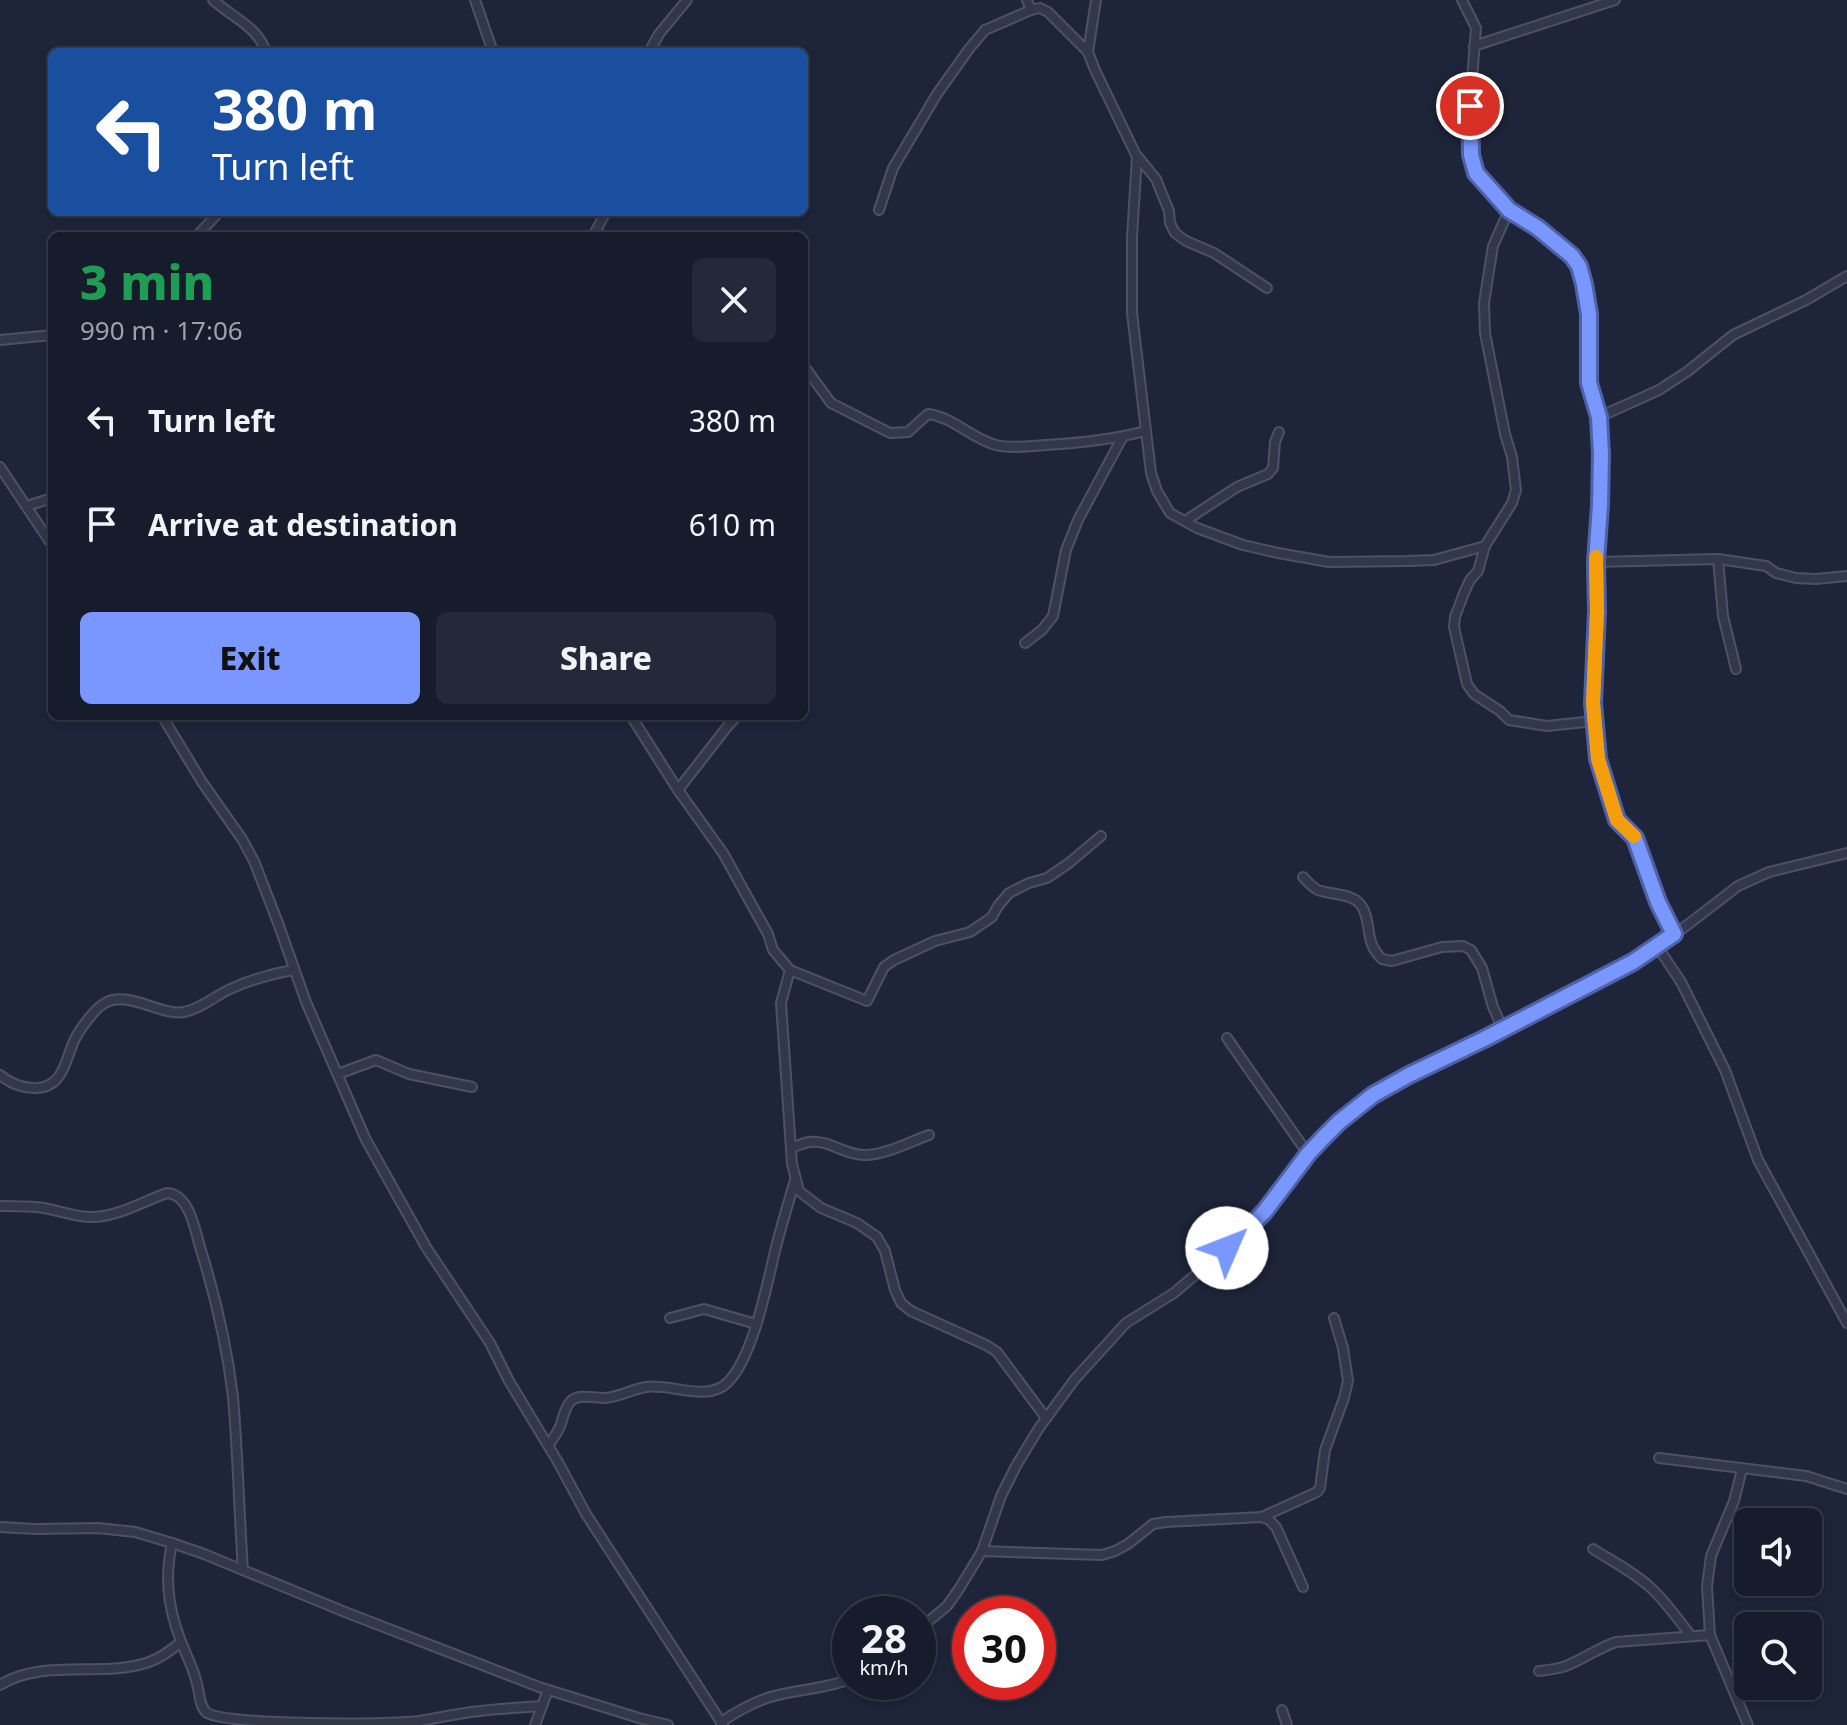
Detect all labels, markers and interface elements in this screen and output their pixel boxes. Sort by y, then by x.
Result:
text: 380 m [212,70,377,146]
pin [1436,72,1504,140]
icon: left [80,80,184,184]
icon: arrive [1448,84,1492,128]
text: Turn left [212,142,354,191]
text: 3 min [80,249,214,314]
button: close [692,258,776,342]
text: 990 m · 17:06 [80,312,243,348]
icon: left [80,398,124,442]
text: Turn left [148,400,276,441]
text: 380 m [689,400,776,441]
icon: arrive [80,502,124,546]
text: Arrive at destination [148,504,458,545]
text: 610 m [689,504,776,545]
button: Exit [80,612,420,704]
button: Share [436,612,776,704]
position arrow [1185,1206,1269,1290]
map controls [1734,1508,1822,1700]
button: sound [1734,1508,1822,1596]
speed limit sign: 30 [952,1596,1056,1700]
text: 28 [861,1610,907,1665]
button: search [1734,1612,1822,1700]
text: km/h [859,1654,909,1681]

